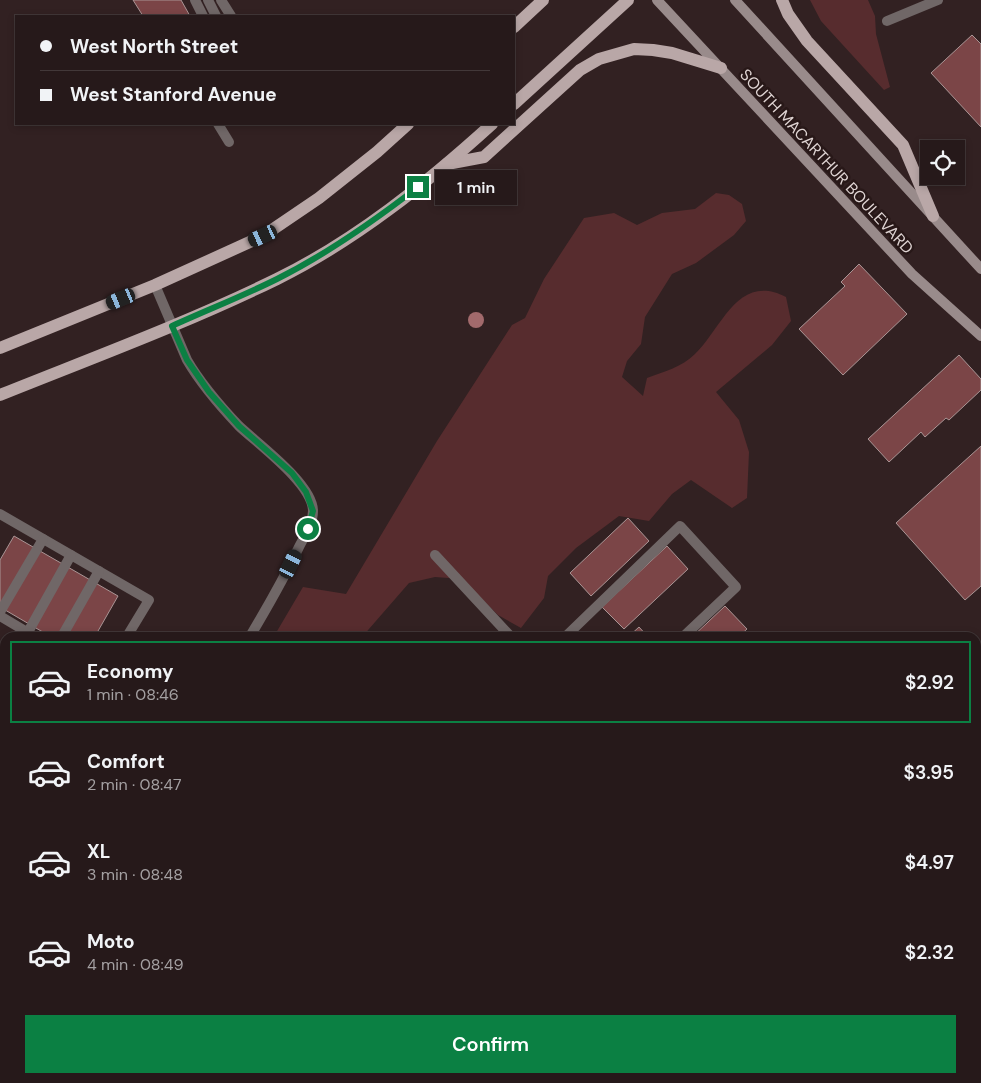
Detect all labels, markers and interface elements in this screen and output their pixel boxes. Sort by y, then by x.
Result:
text: West North Street [70,34,238,59]
street label: SOUTH MACARTHUR BOULEVARD [735,64,918,258]
text: West Stanford Avenue [70,82,277,107]
map controls [920,140,965,185]
button: locate [920,140,965,185]
callout: 1 min [436,170,518,204]
route end [407,176,429,198]
text: 1 min [457,177,495,198]
car [246,223,279,249]
car [104,286,137,312]
route start [297,518,319,540]
car [277,547,304,581]
text: Economy [87,659,174,684]
icon: car [27,660,72,705]
text: $2.92 [905,670,954,695]
text: 1 min · 08:46 [87,684,179,705]
text: Comfort [87,749,165,774]
icon: car [27,750,72,795]
text: $3.95 [904,760,954,785]
text: 2 min · 08:47 [87,774,182,795]
text: XL [87,839,110,864]
icon: car [27,840,72,885]
text: $4.97 [905,850,954,875]
text: 3 min · 08:48 [87,864,183,885]
text: Moto [87,929,135,954]
icon: car [27,930,72,975]
text: $2.32 [905,940,954,965]
text: 4 min · 08:49 [87,954,184,975]
button: Confirm [25,1015,956,1073]

